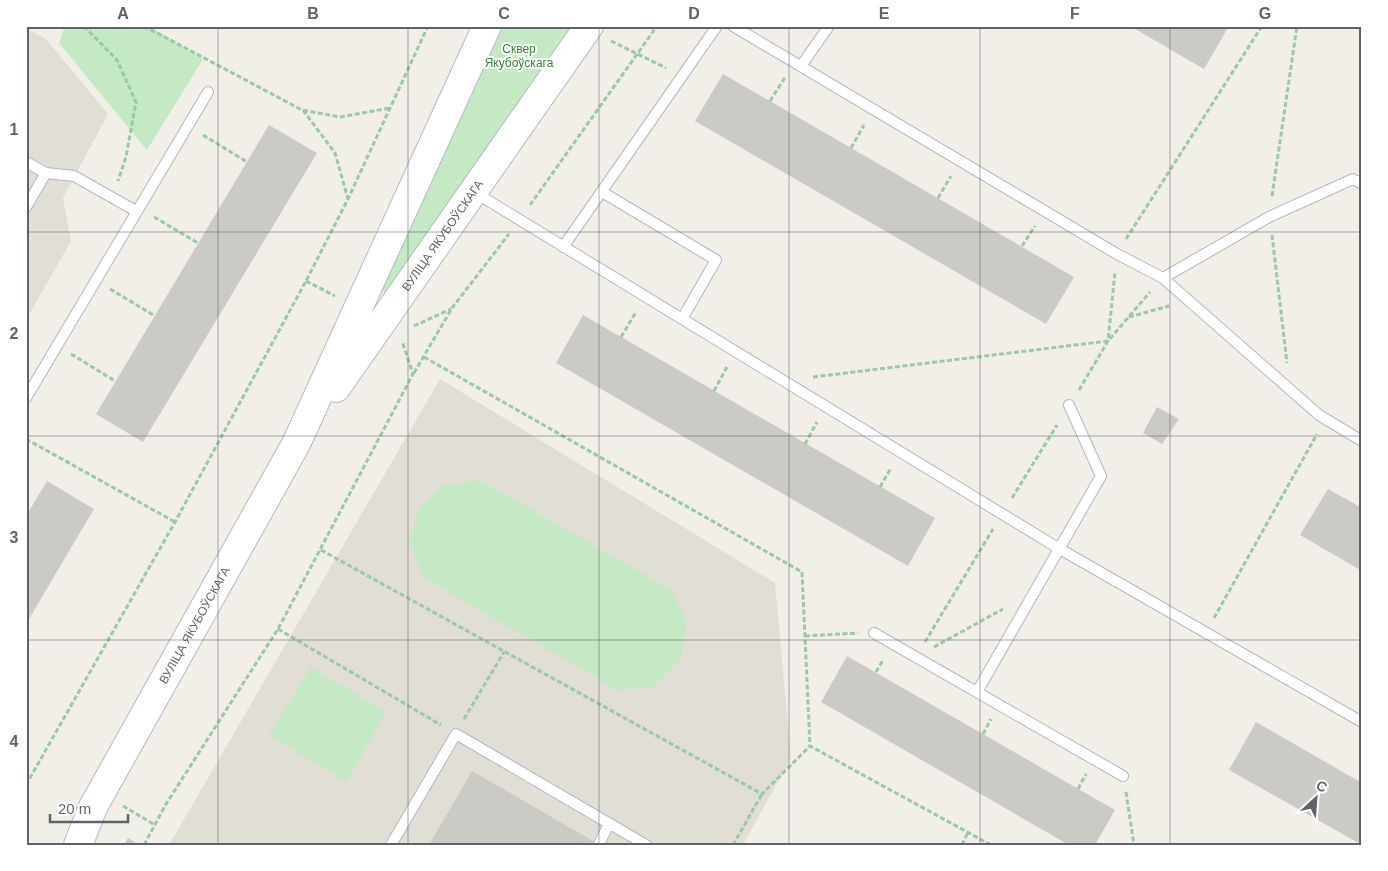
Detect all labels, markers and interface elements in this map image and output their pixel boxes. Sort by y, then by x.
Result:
text: A [117,5,129,22]
text: B [307,5,319,22]
text: C [498,5,510,22]
text: D [688,5,700,22]
text: E [879,5,890,22]
text: F [1070,5,1080,22]
text: G [1259,5,1271,22]
park label: Сквер Якубоўскага [485,42,554,70]
text: 1 [10,121,19,138]
street label: ВУЛІЦА ЯКУБОЎСКАГА [399,177,486,294]
text: 2 [10,325,19,342]
text: 3 [10,529,19,546]
street label: ВУЛІЦА ЯКУБОЎСКАГА [156,564,233,686]
text: 4 [10,733,19,750]
north arrow [1290,774,1340,824]
text: С [1314,777,1330,796]
scale bar [50,791,128,823]
text: 20 m [58,800,91,817]

